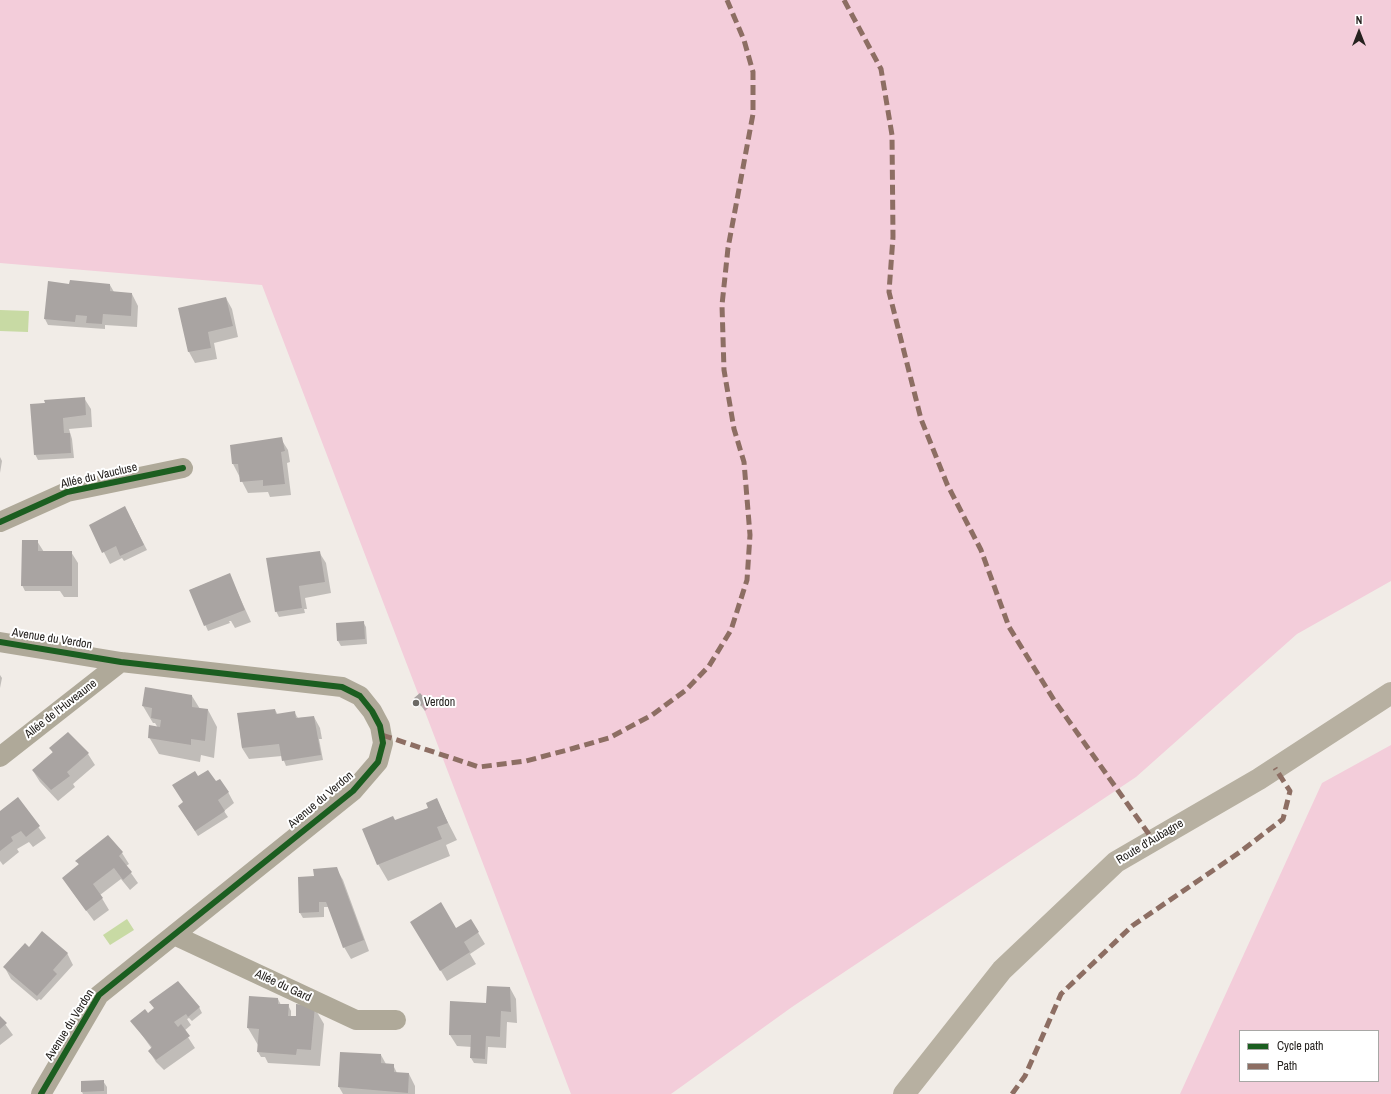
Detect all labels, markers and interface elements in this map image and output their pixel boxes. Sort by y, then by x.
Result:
north arrow [1339,12,1379,52]
text: N [1356,13,1362,27]
street label: Allée du Vaucluse [59,460,139,492]
street label: Avenue du Verdon [11,626,93,652]
street label: Allée de l'Huveaune [22,676,100,742]
place label: Verdon [424,696,455,710]
marker: Verdon [411,698,421,708]
street label: Avenue du Verdon [285,769,357,831]
street label: Route d'Aubagne [1114,816,1186,868]
street label: Allée du Gard [253,967,313,1005]
street label: Avenue du Verdon [42,987,98,1063]
legend [1239,1030,1379,1082]
text: Cycle path [1277,1038,1324,1054]
text: Path [1277,1058,1297,1074]

